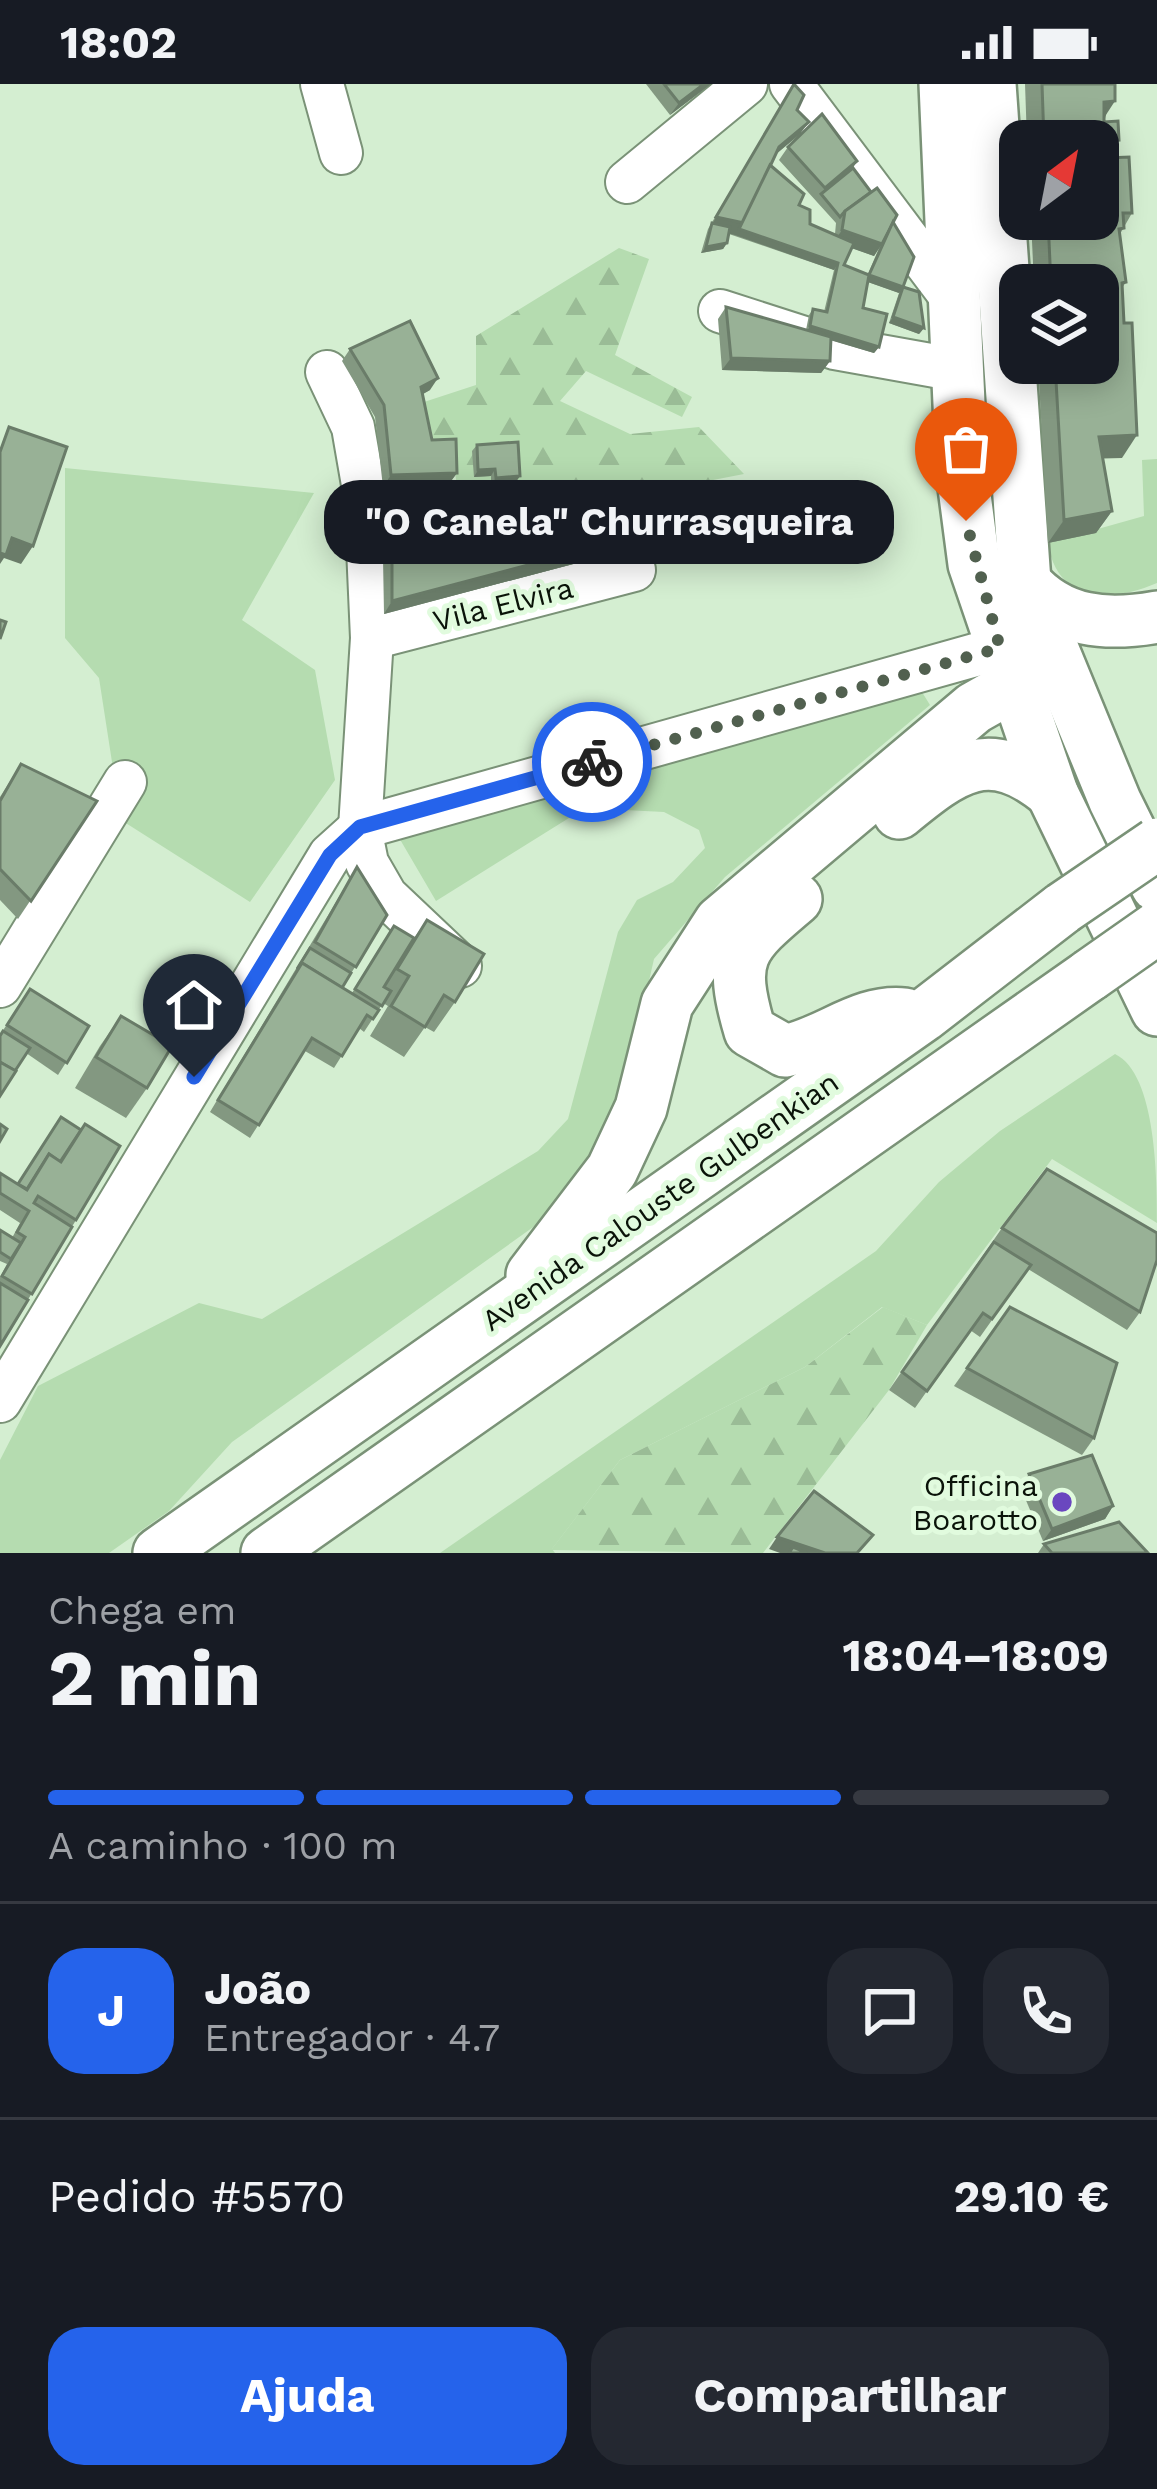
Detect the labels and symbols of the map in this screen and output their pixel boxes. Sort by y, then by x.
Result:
north arrow [999,120,1119,240]
pin [915,398,1017,521]
callout: "O Canela" Churrasqueira [324,479,894,563]
street label: Vila Elvira [429,570,577,638]
courier [532,702,652,822]
pin [143,954,245,1077]
street label: Avenida Calouste Gulbenkian [475,1064,845,1338]
place label: Officina Boarotto [913,1468,1038,1537]
marker: Officina Boarotto [1049,1489,1075,1515]

